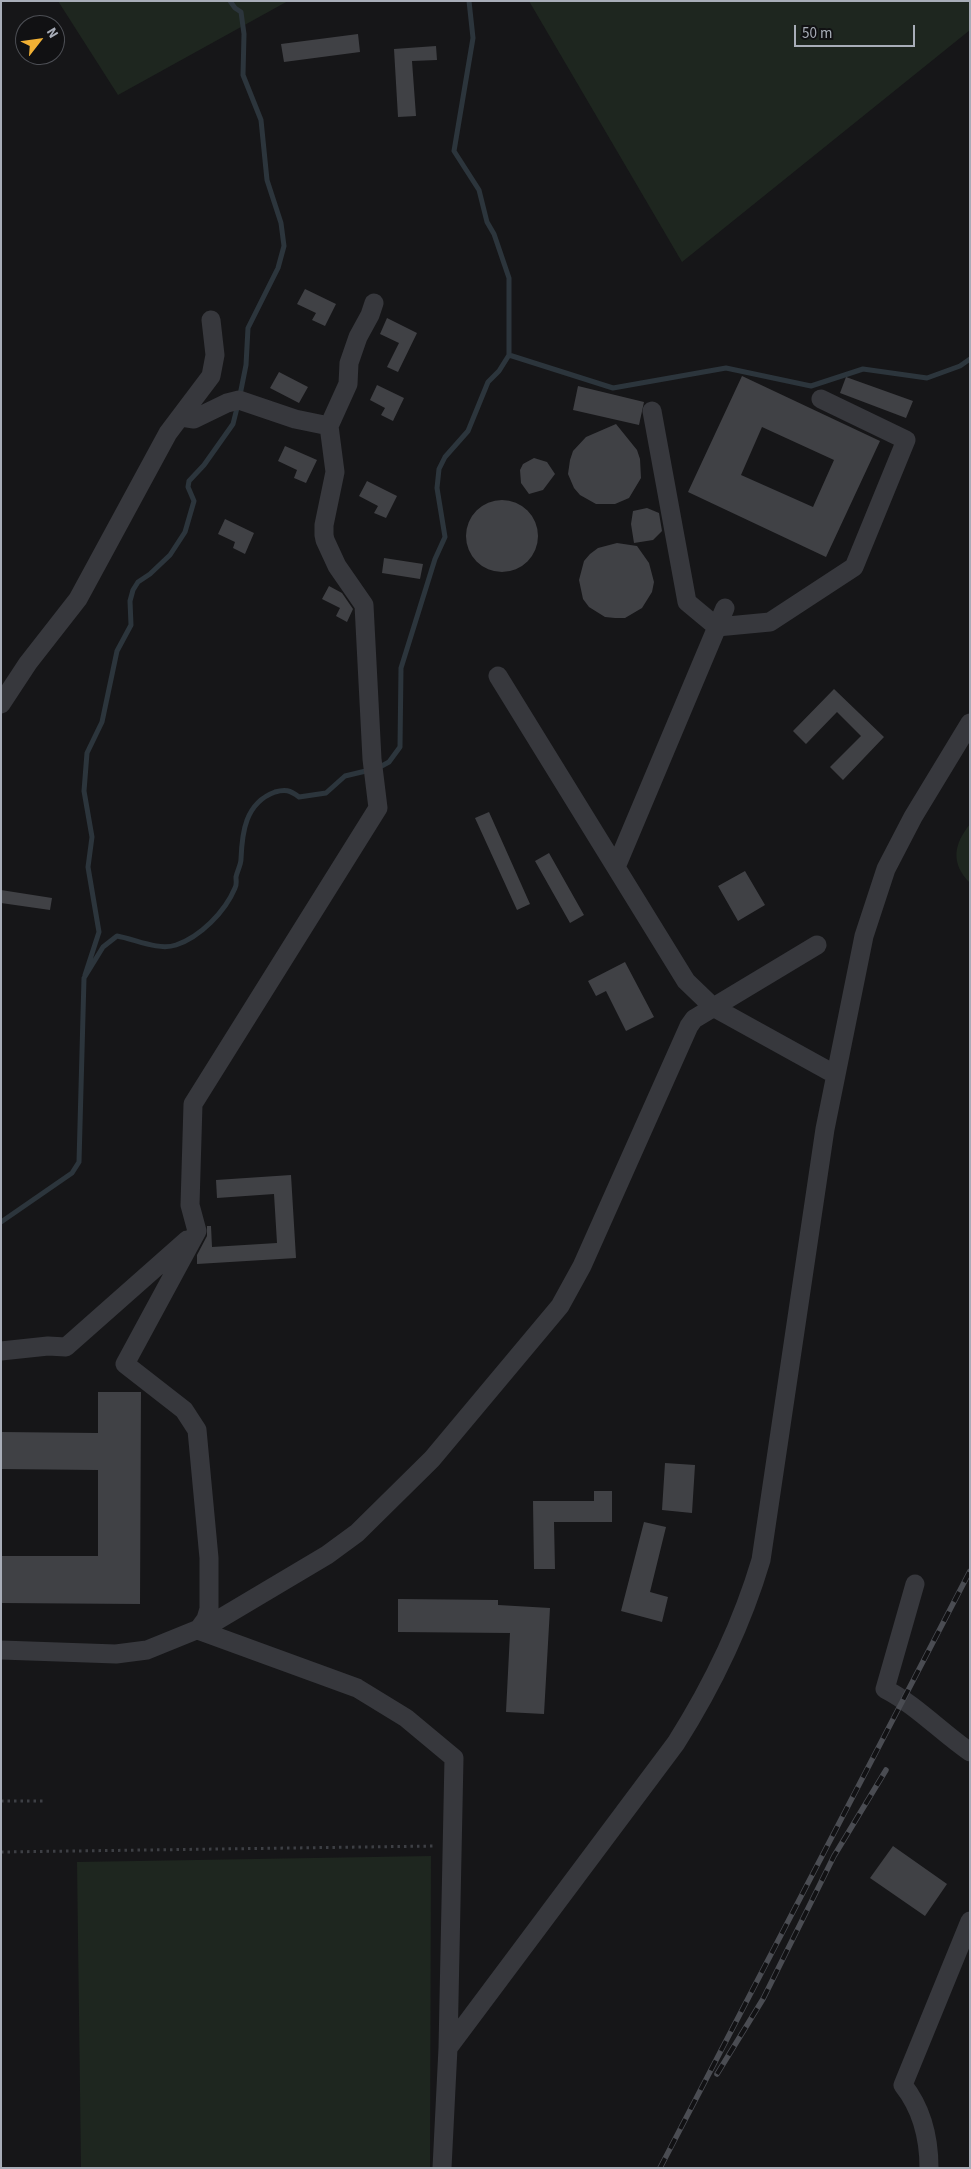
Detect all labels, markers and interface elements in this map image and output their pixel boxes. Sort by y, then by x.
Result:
north arrow [15,15,65,65]
scale bar [796,15,917,47]
text: 50 m [802,23,832,44]
text: N [41,24,63,42]

